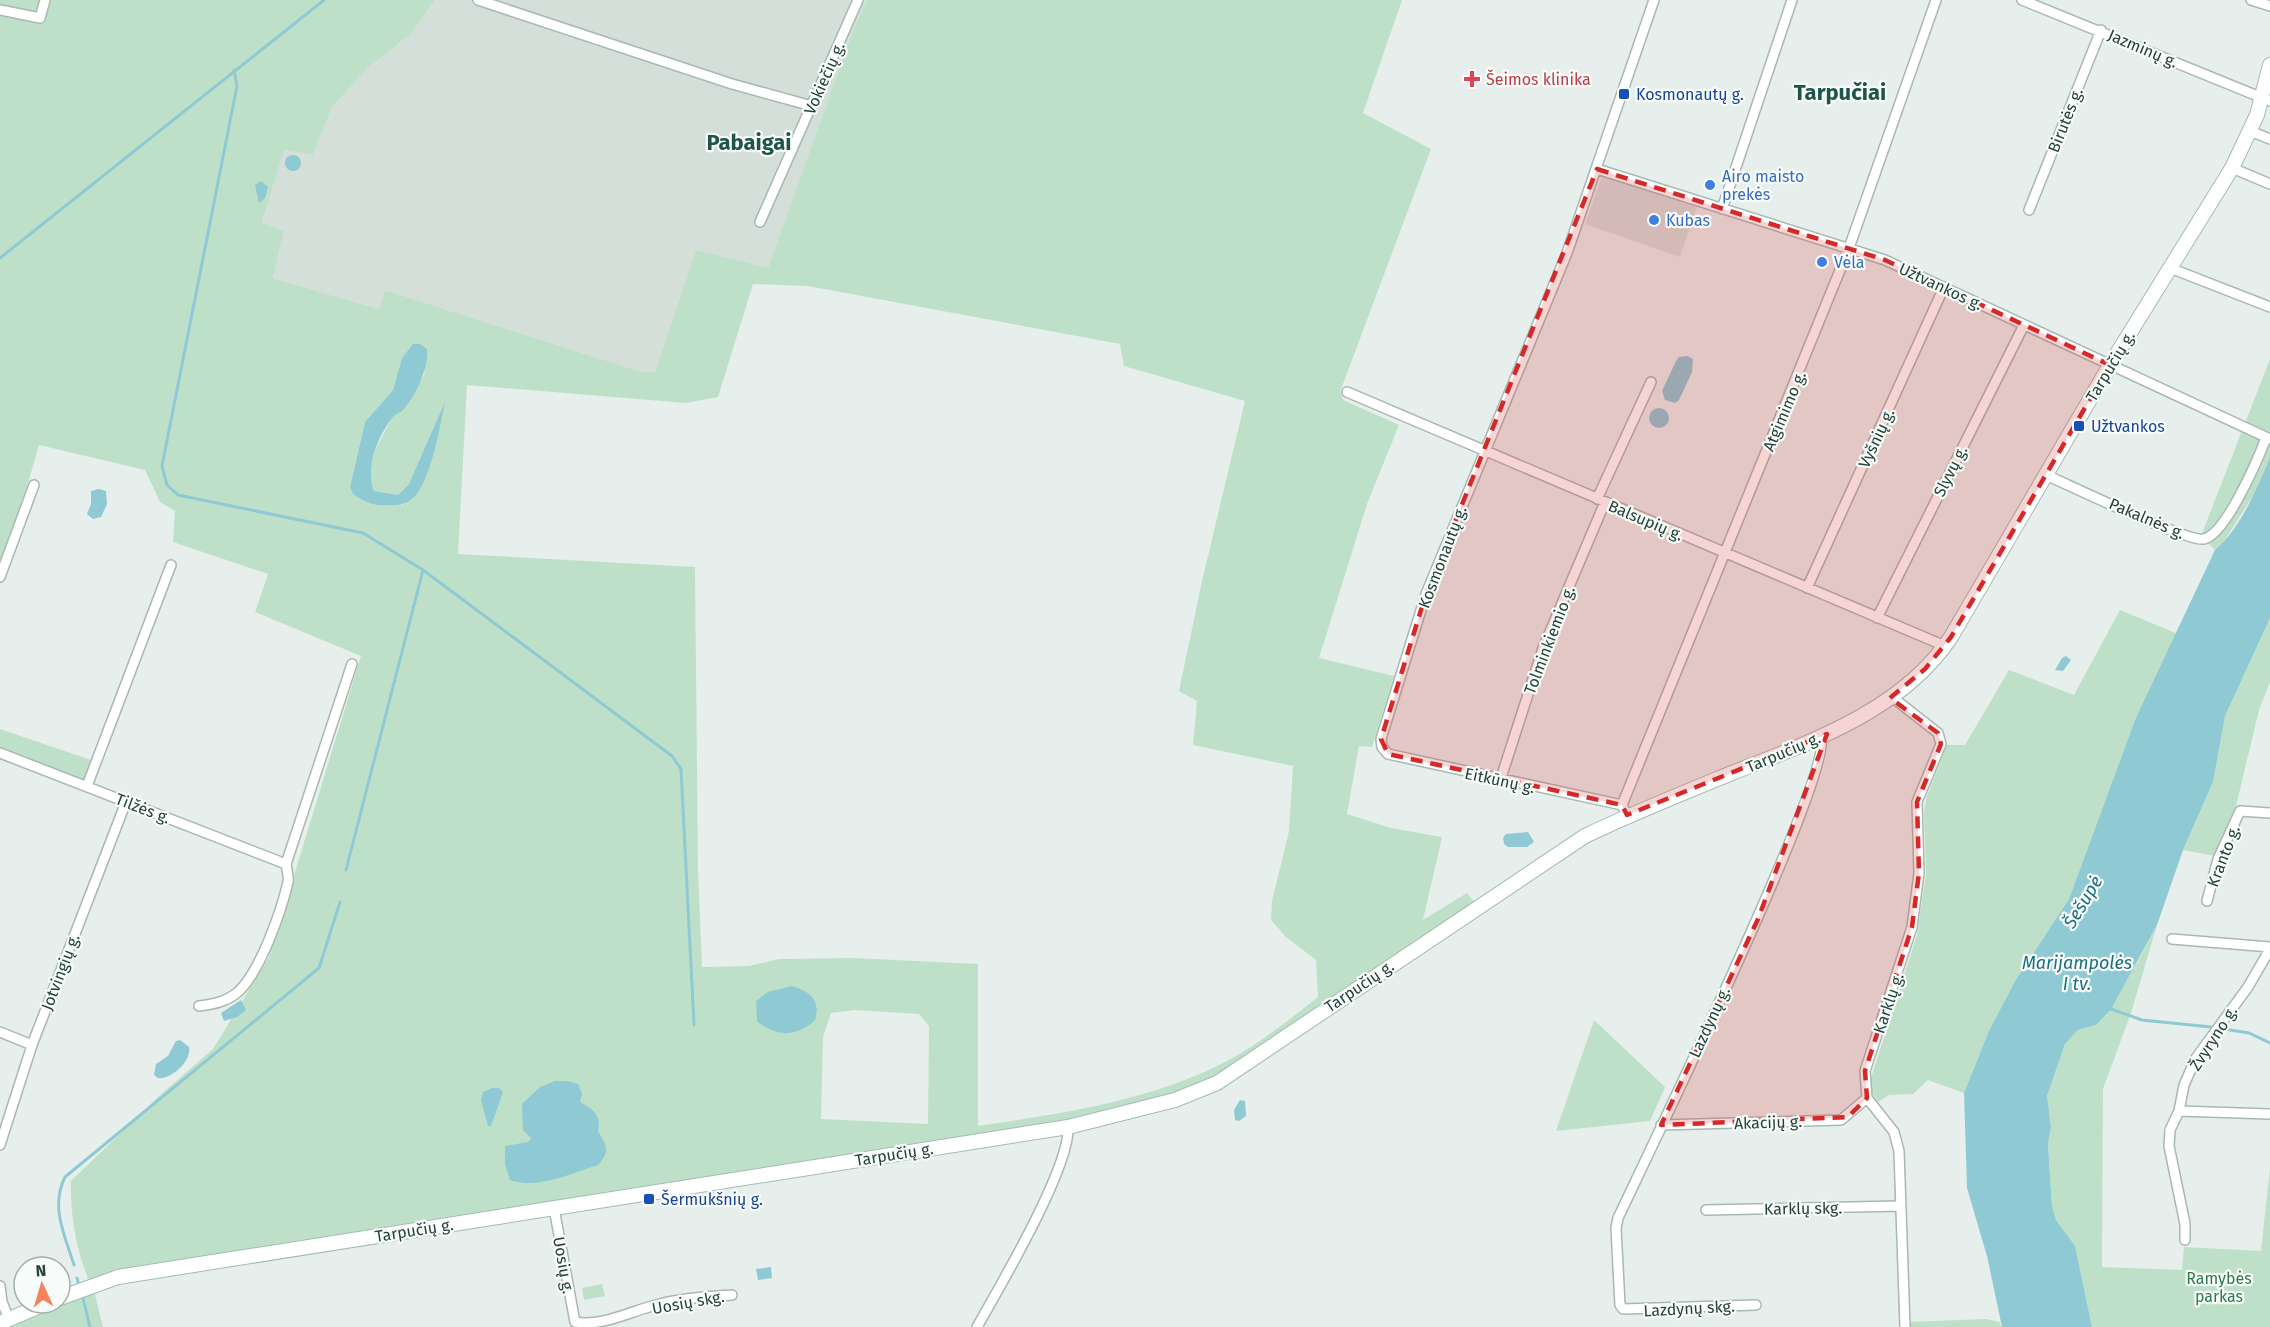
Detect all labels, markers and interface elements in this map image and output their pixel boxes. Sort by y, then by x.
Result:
street label: Jazminų g. [2105,25,2181,72]
street label: Vokiečių g. [800,39,849,117]
place label: Šeimos klinika [1486,69,1591,89]
marker: Šeimos klinika [1463,70,1481,88]
district label: Tarpučiai [1794,79,1886,106]
place label: Kosmonautų g. [1636,85,1744,104]
street label: Birutės g. [2044,85,2087,155]
marker: Kosmonautų g. [1617,87,1631,101]
district label: Pabaigai [706,129,792,156]
place label: Airo maisto prekės [1722,167,1804,204]
marker: Airo maisto prekės [1703,178,1717,192]
place label: Kubas [1666,211,1710,230]
marker: Kubas [1647,213,1661,227]
place label: Vėla [1834,253,1865,272]
marker: Vėla [1815,255,1829,269]
street label: Užtvankos g. [1896,259,1986,314]
street label: Tarpučių g. [2082,327,2139,405]
street label: Atgimimo g. [1759,368,1810,454]
street label: Vyšnių g. [1854,405,1899,471]
place label: Užtvankos [2091,417,2165,436]
marker: Užtvankos [2072,419,2086,433]
street label: Slyvų g. [1930,442,1971,500]
street label: Pakalnės g. [2106,494,2188,543]
street label: Balsupių g. [1606,496,1686,545]
street label: Kosmonautų g. [1414,503,1471,611]
street label: Tolminkiemio g. [1520,583,1579,697]
street label: Tarpučių g. [1743,728,1823,777]
street label: Eitkūnų g. [1463,764,1537,797]
street label: Tilžės g. [113,789,173,828]
street label: Kranto g. [2203,823,2244,890]
water label: Šešupė [2058,872,2107,933]
street label: Jotvingių g. [37,931,84,1013]
water label: Marijampolės I tv. [2022,952,2132,995]
street label: Tarpučių g. [1321,956,1397,1016]
street label: Karklų g. [1869,970,1908,1036]
street label: Lazdynų g. [1685,984,1734,1061]
street label: Žvyryno g. [2185,1002,2241,1074]
street label: Akacijų g. [1734,1112,1803,1133]
street label: Tarpučių g. [854,1139,935,1170]
place label: Šermukšnių g. [661,1189,763,1209]
marker: Šermukšnių g. [642,1192,656,1206]
street label: Karklų skg. [1764,1198,1842,1219]
street label: Tarpučių g. [374,1215,455,1246]
street label: Uosių g. [549,1235,578,1295]
north arrow [12,1255,72,1315]
text: N [35,1261,47,1280]
park label: Ramybės parkas [2186,1269,2252,1306]
street label: Uosių skg. [650,1287,726,1318]
street label: Lazdynų skg. [1643,1297,1735,1320]

